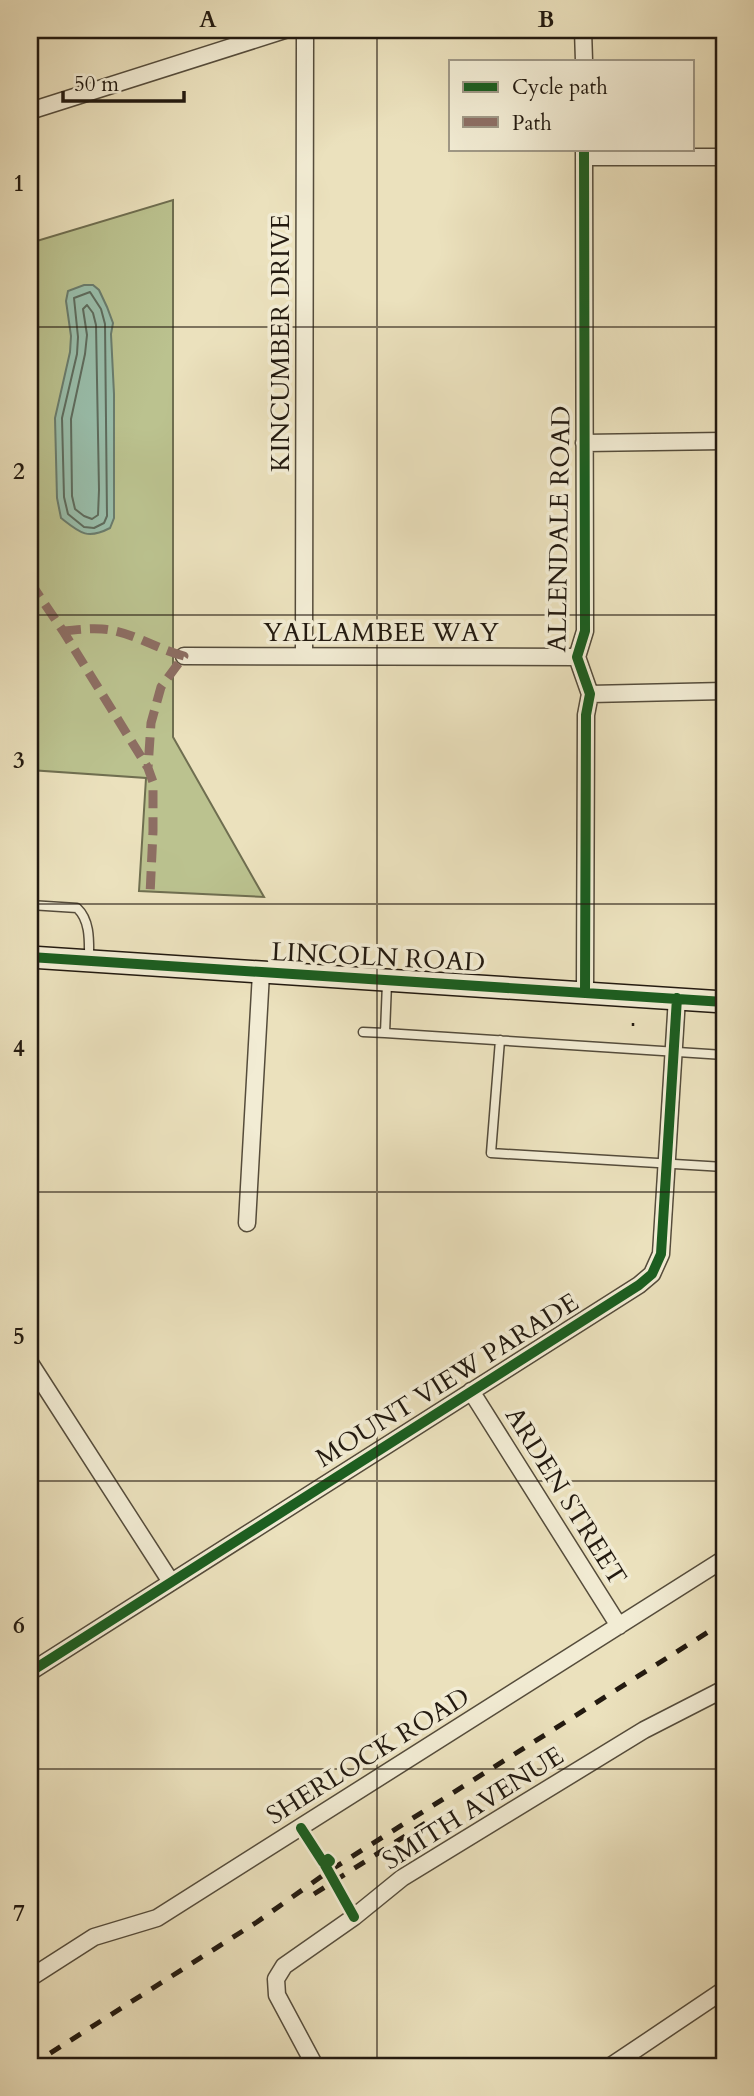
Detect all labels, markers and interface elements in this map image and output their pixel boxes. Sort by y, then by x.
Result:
text: A [199,4,217,35]
text: B [538,4,554,35]
scale bar [63,60,184,104]
legend [449,60,694,150]
text: 50 m [74,70,119,99]
text: Cycle path [512,73,608,102]
text: Path [512,109,552,138]
text: 1 [13,168,25,199]
street label: KINCUMBER DRIVE [263,214,298,472]
street label: ALLENDALE ROAD [539,405,579,653]
text: 2 [13,456,25,487]
street label: YALLAMBEE WAY [263,615,499,650]
text: 3 [13,745,25,776]
street label: LINCOLN ROAD [270,934,486,980]
text: 4 [13,1033,25,1064]
street label: MOUNT VIEW PARADE [309,1285,585,1475]
text: 5 [13,1321,25,1352]
street label: ARDEN STREET [497,1400,635,1592]
text: 6 [13,1610,25,1641]
street label: SHERLOCK ROAD [260,1679,476,1833]
street label: SMITH AVENUE [376,1738,570,1878]
text: 7 [13,1898,25,1929]

